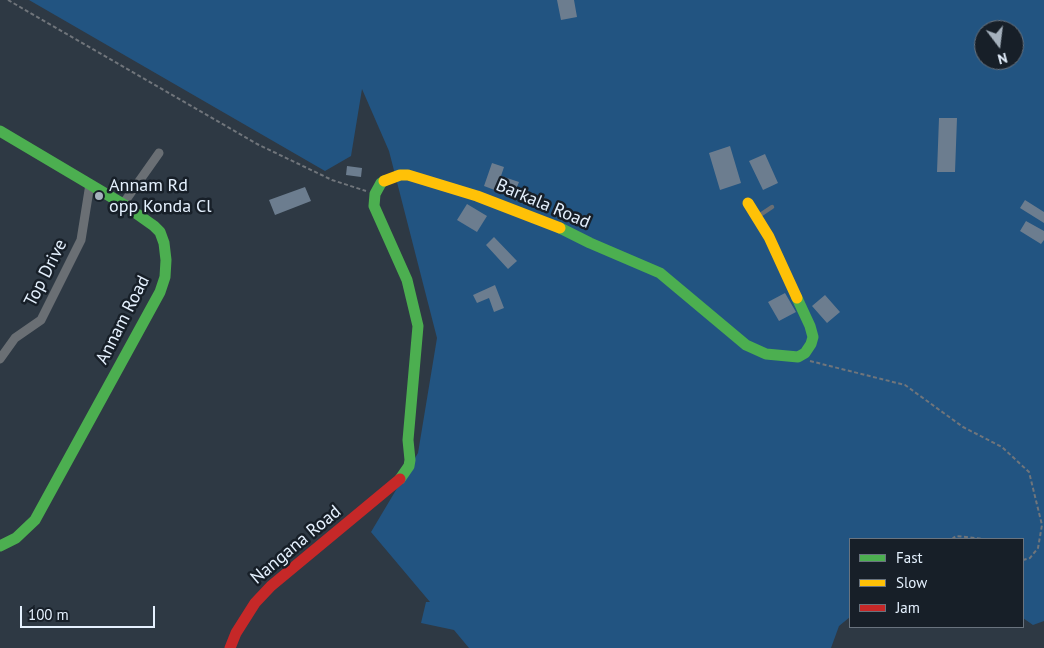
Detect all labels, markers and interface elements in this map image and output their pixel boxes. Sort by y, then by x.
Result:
north arrow [974,20,1024,70]
text: N [996,49,1009,68]
street label: Barkala Road [493,174,593,234]
place label: Annam Rd opp Konda Cl [109,175,211,218]
marker: Annam Rd opp Konda Cl [93,190,105,202]
street label: Top Drive [20,236,72,310]
street label: Annam Road [91,272,155,368]
street label: Nangana Road [246,501,346,589]
legend [849,538,1024,628]
text: Fast [896,548,923,567]
text: Slow [896,573,927,592]
scale bar [22,596,158,628]
text: Jam [896,598,920,617]
text: 100 m [28,605,69,624]

